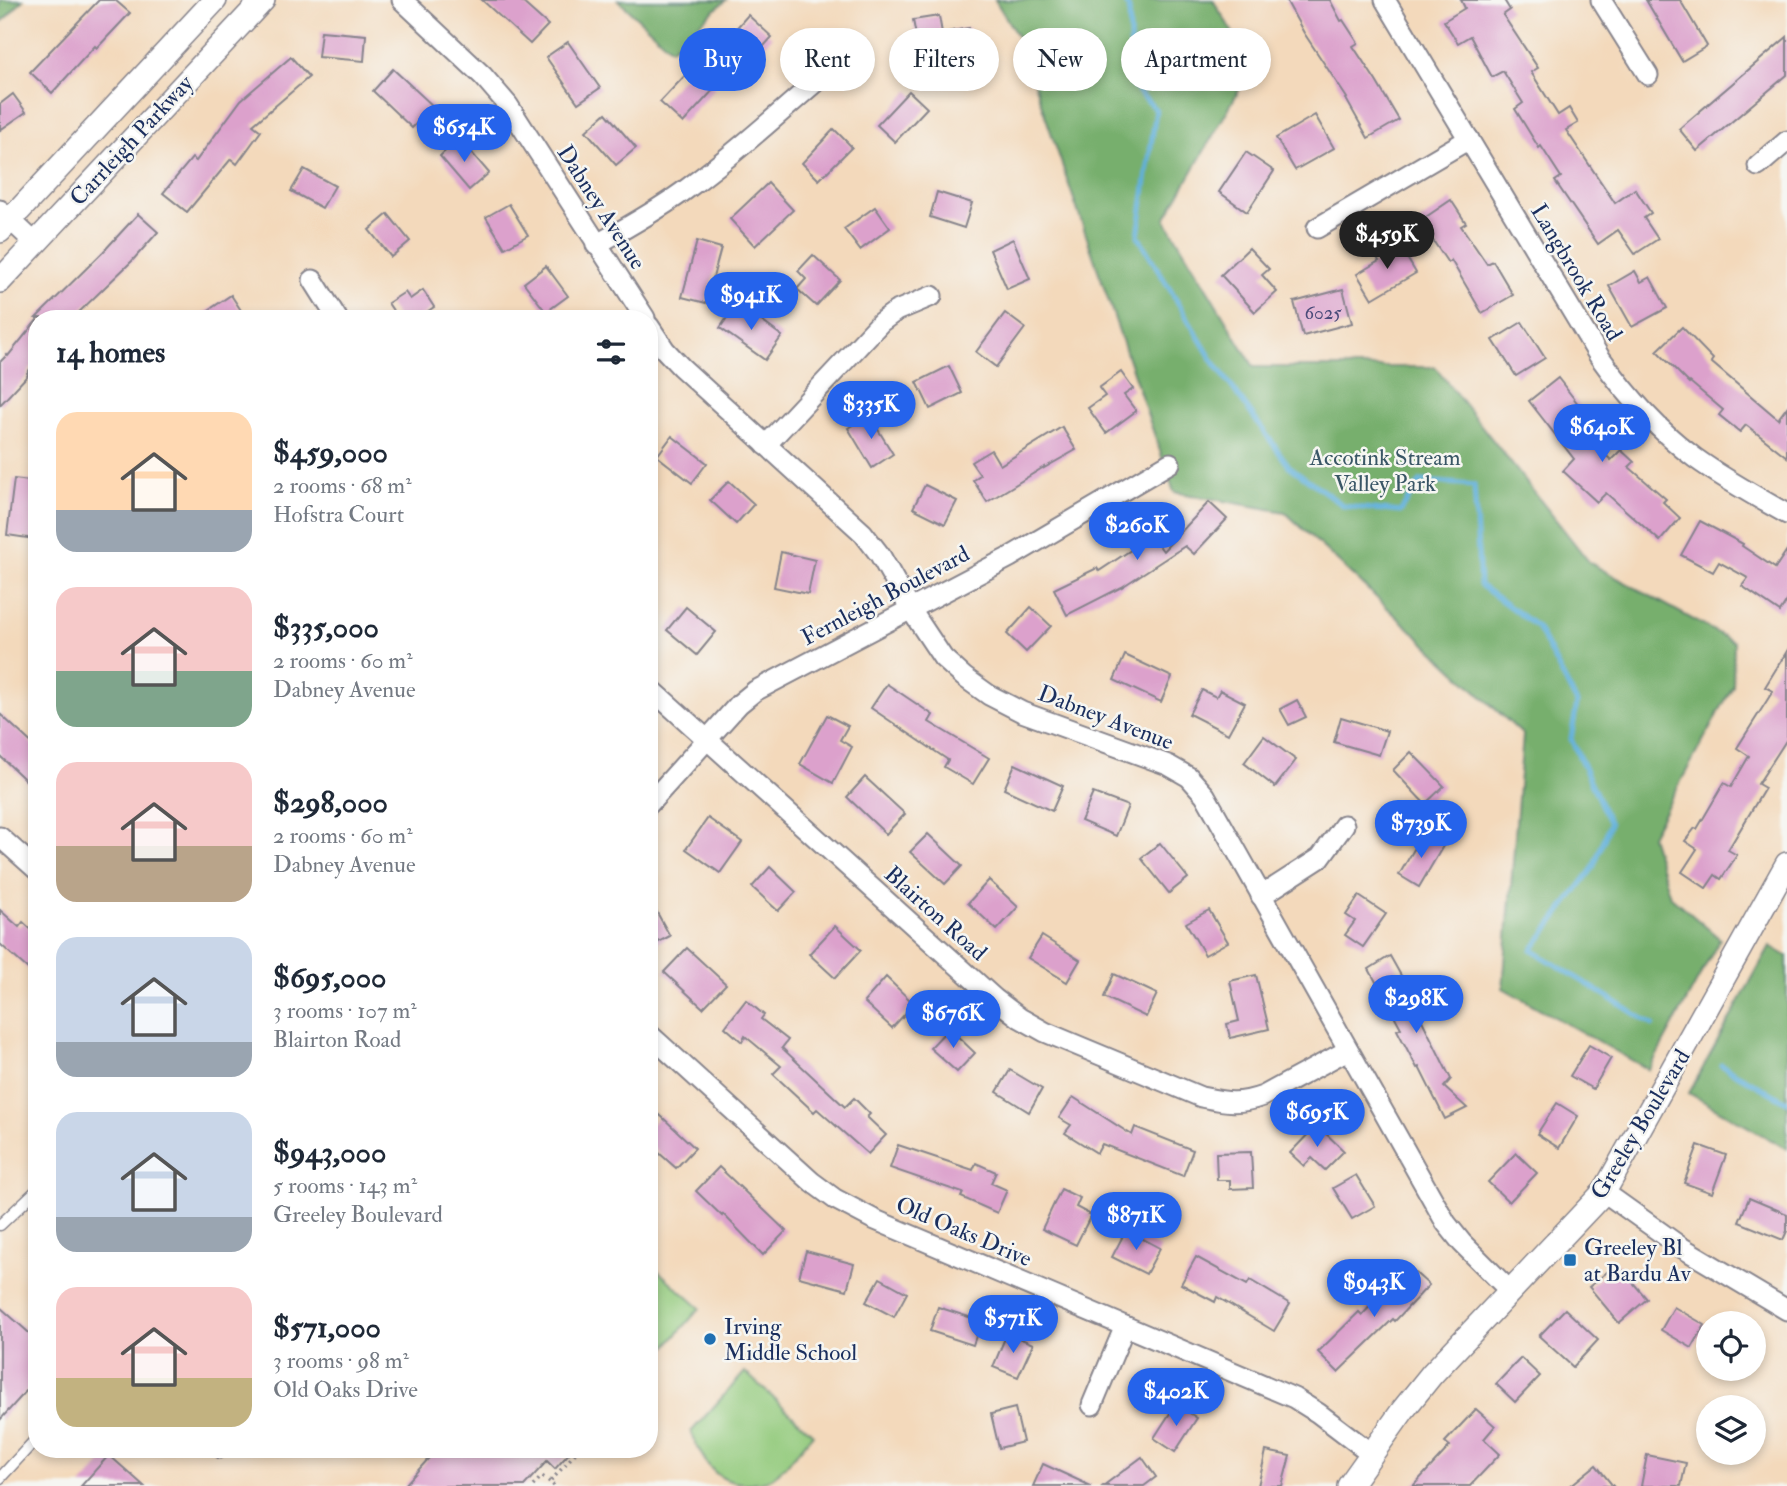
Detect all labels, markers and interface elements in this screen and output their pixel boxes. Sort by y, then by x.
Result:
chip: Buy [679,28,766,91]
chip: Rent [780,28,875,91]
chip: Filters [889,28,999,91]
chip: New [1013,28,1107,91]
chip: Apartment [1121,28,1271,91]
street label: Carrleigh Parkway [63,68,200,212]
pin: $654K [415,104,513,164]
text: $654K [433,112,495,141]
street label: Dabney Avenue [551,140,653,275]
street label: Langbrook Road [1524,198,1629,346]
pin: $459K [1338,212,1436,271]
text: $459K [1355,219,1419,248]
pin: $941K [702,272,800,332]
text: $941K [720,280,782,309]
house number: 6025 [1304,301,1342,325]
icon: filters [592,333,630,371]
text: 14 homes [56,334,165,371]
pin: $335K [822,382,920,441]
text: $335K [843,389,899,418]
pin: $640K [1553,405,1651,464]
text: $640K [1570,412,1634,441]
text: $459,000 [273,434,388,471]
icon: home [112,440,196,524]
park label: Accotink Stream Valley Park [1308,443,1461,498]
text: 2 rooms · 68 m² [273,471,412,500]
text: Hofstra Court [273,500,404,529]
pin: $260K [1088,503,1186,562]
text: $260K [1105,510,1169,539]
street label: Fernleigh Boulevard [796,539,974,652]
text: $335,000 [273,609,379,646]
icon: home [112,615,196,699]
text: 2 rooms · 60 m² [273,646,413,675]
text: Dabney Avenue [273,675,416,704]
street label: Dabney Avenue [1034,678,1178,757]
text: $298,000 [273,784,388,821]
icon: home [112,790,196,874]
pin: $739K [1372,800,1470,860]
text: $739K [1391,808,1451,837]
text: 2 rooms · 60 m² [273,821,413,850]
text: Dabney Avenue [273,850,416,879]
street label: Blairton Road [878,860,993,967]
text: $695,000 [273,959,386,996]
icon: home [112,965,196,1049]
pin: $298K [1367,976,1465,1035]
text: $298K [1384,983,1448,1012]
pin: $676K [904,990,1002,1050]
text: 3 rooms · 107 m² [273,996,417,1025]
text: $676K [922,998,984,1027]
text: Blairton Road [273,1025,401,1054]
street label: Greeley Boulevard [1584,1044,1697,1205]
pin: $695K [1268,1090,1366,1149]
text: $695K [1286,1097,1348,1126]
text: $943,000 [273,1134,386,1171]
icon: home [112,1140,196,1224]
text: 5 rooms · 143 m² [273,1171,417,1200]
street label: Old Oaks Drive [891,1190,1037,1273]
pin: $871K [1087,1192,1185,1252]
text: Greeley Boulevard [273,1200,443,1229]
text: $871K [1107,1200,1165,1229]
place label: Greeley Bl at Bardu Av [1584,1233,1692,1288]
marker: Greeley Bl at Bardu Av [1562,1252,1578,1268]
pin: $943K [1325,1260,1423,1319]
text: $943K [1343,1267,1405,1296]
pin: $571K [964,1296,1062,1355]
text: $571K [984,1303,1042,1332]
text: $571,000 [273,1309,381,1346]
map controls [1696,1311,1766,1465]
button: locate [1696,1311,1766,1381]
place label: Irving Middle School [724,1312,857,1367]
icon: home [112,1315,196,1399]
marker: Irving Middle School [702,1331,718,1347]
text: 3 rooms · 98 m² [273,1346,409,1375]
pin: $402K [1127,1368,1225,1428]
text: Old Oaks Drive [273,1375,418,1404]
text: $402K [1144,1376,1208,1405]
button: layers [1696,1395,1766,1465]

